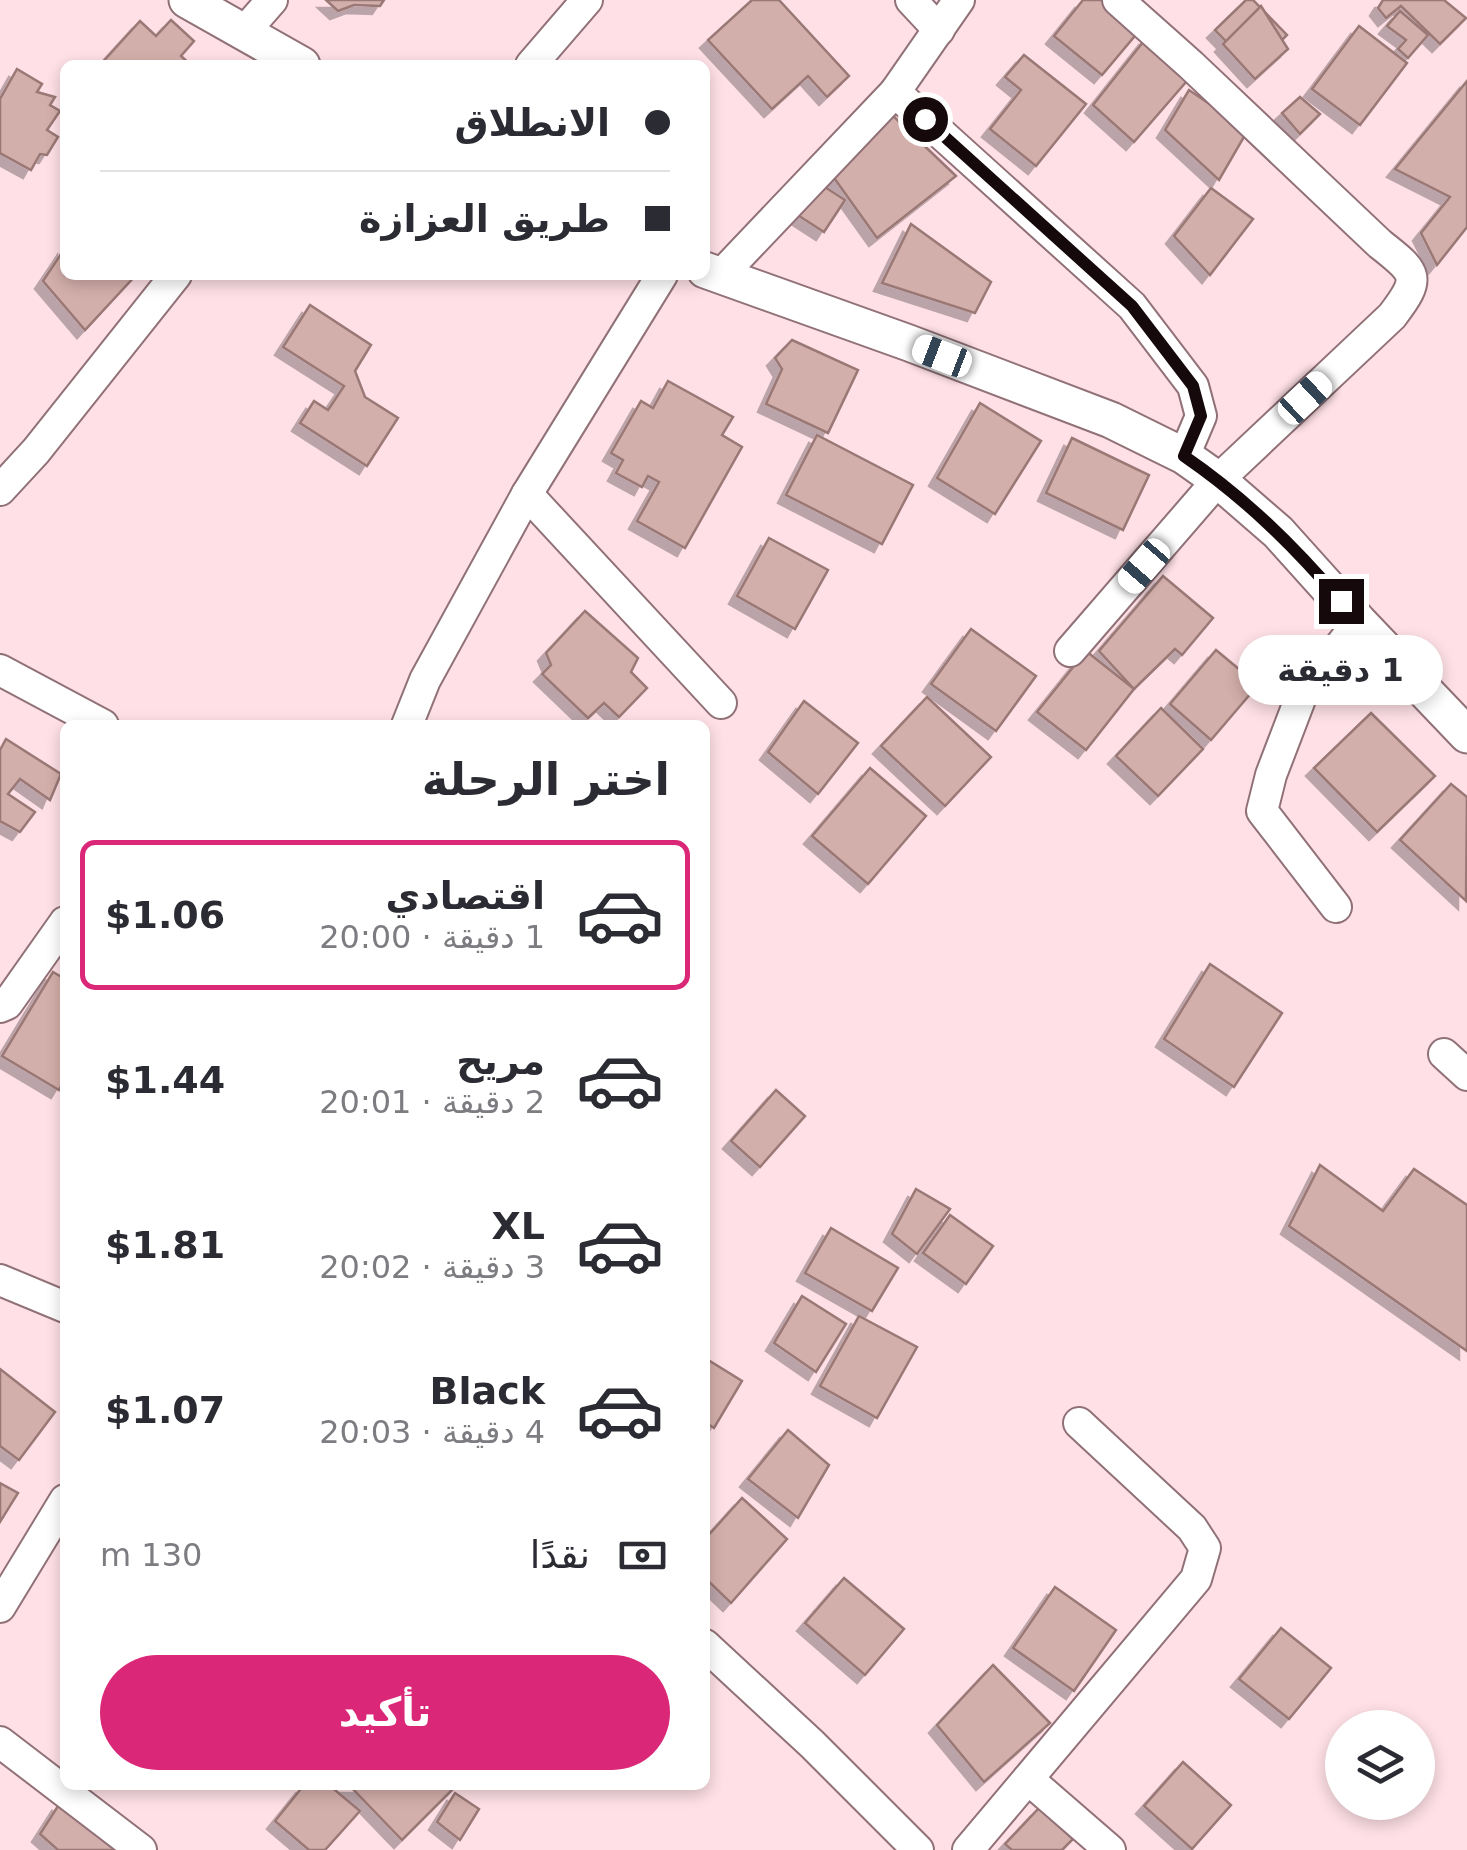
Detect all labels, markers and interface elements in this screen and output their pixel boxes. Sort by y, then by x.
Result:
route start [903,97,948,142]
text: الانطلاق [455,101,610,145]
text: طريق العزازة [359,197,610,241]
car [909,331,975,381]
car [1273,367,1337,429]
car [1113,534,1175,598]
route end [1319,579,1364,624]
callout: 1 دقيقة [1238,636,1444,706]
text: 1 دقيقة [1277,651,1404,689]
text: اختر الرحلة [422,753,670,806]
icon: car [575,870,665,960]
text: اقتصادي [386,874,545,918]
text: $1.06 [105,893,225,937]
text: 1 دقيقة · 20:00 [319,918,545,956]
icon: car [575,1035,665,1125]
text: مريح [456,1039,545,1083]
text: $1.44 [105,1058,225,1102]
text: 2 دقيقة · 20:01 [319,1083,545,1121]
icon: car [575,1200,665,1290]
text: XL [491,1204,545,1248]
text: $1.81 [105,1223,225,1267]
text: 3 دقيقة · 20:02 [319,1248,545,1286]
icon: car [575,1365,665,1455]
text: Black [430,1369,545,1413]
text: $1.07 [105,1388,225,1432]
text: 4 دقيقة · 20:03 [319,1413,545,1451]
icon: cash [615,1528,670,1583]
text: نقدًا [530,1533,590,1577]
text: 130 m [100,1536,202,1574]
button: تأكيد [100,1655,670,1770]
map controls [1325,1710,1435,1820]
button: layers [1325,1710,1435,1820]

